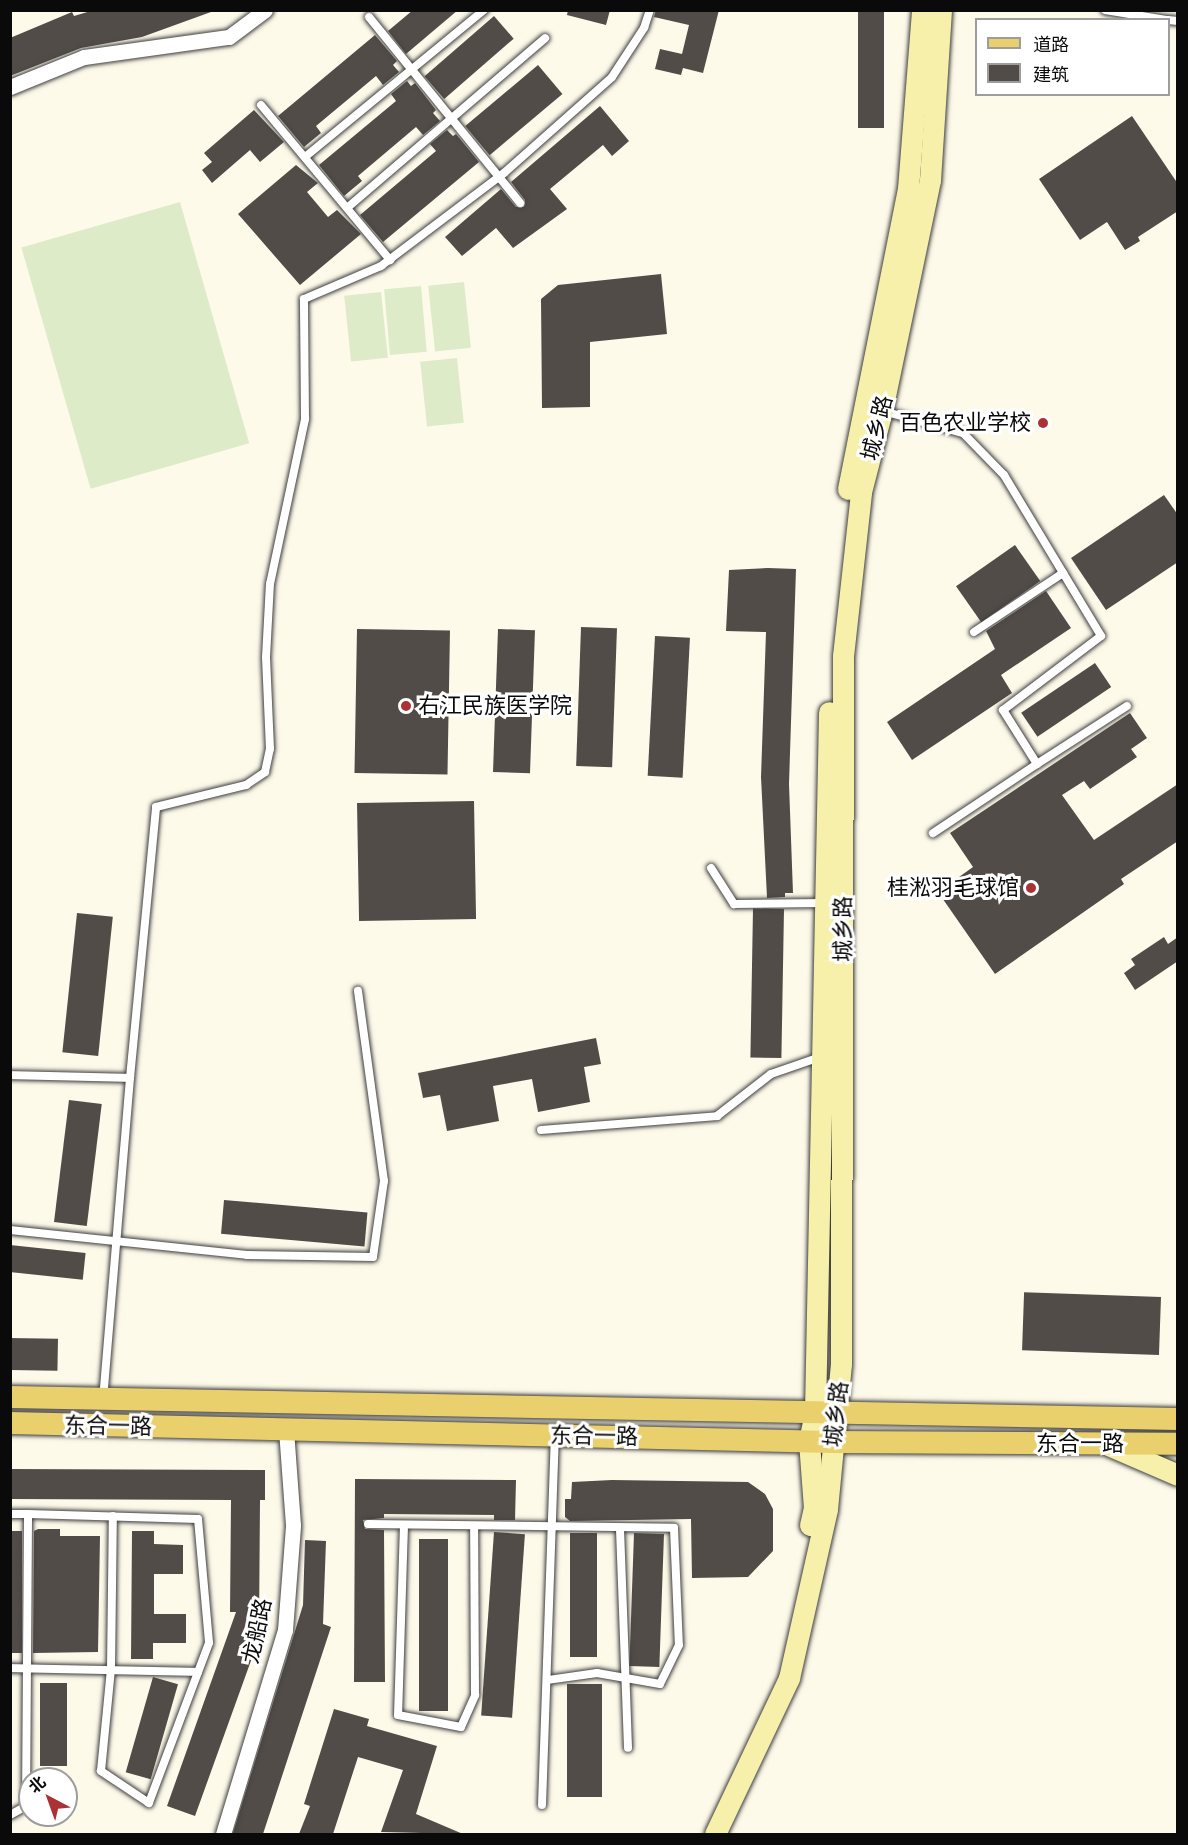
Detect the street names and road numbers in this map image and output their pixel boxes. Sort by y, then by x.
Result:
street label: 城乡路 [856,393,898,463]
street label: 城乡路 [830,896,856,962]
street label: 城乡路 [819,1380,853,1448]
street label: 东合一路 [64,1412,152,1440]
street label: 东合一路 [550,1422,638,1450]
street label: 东合一路 [1036,1431,1124,1457]
street label: 龙船路 [237,1596,277,1666]

